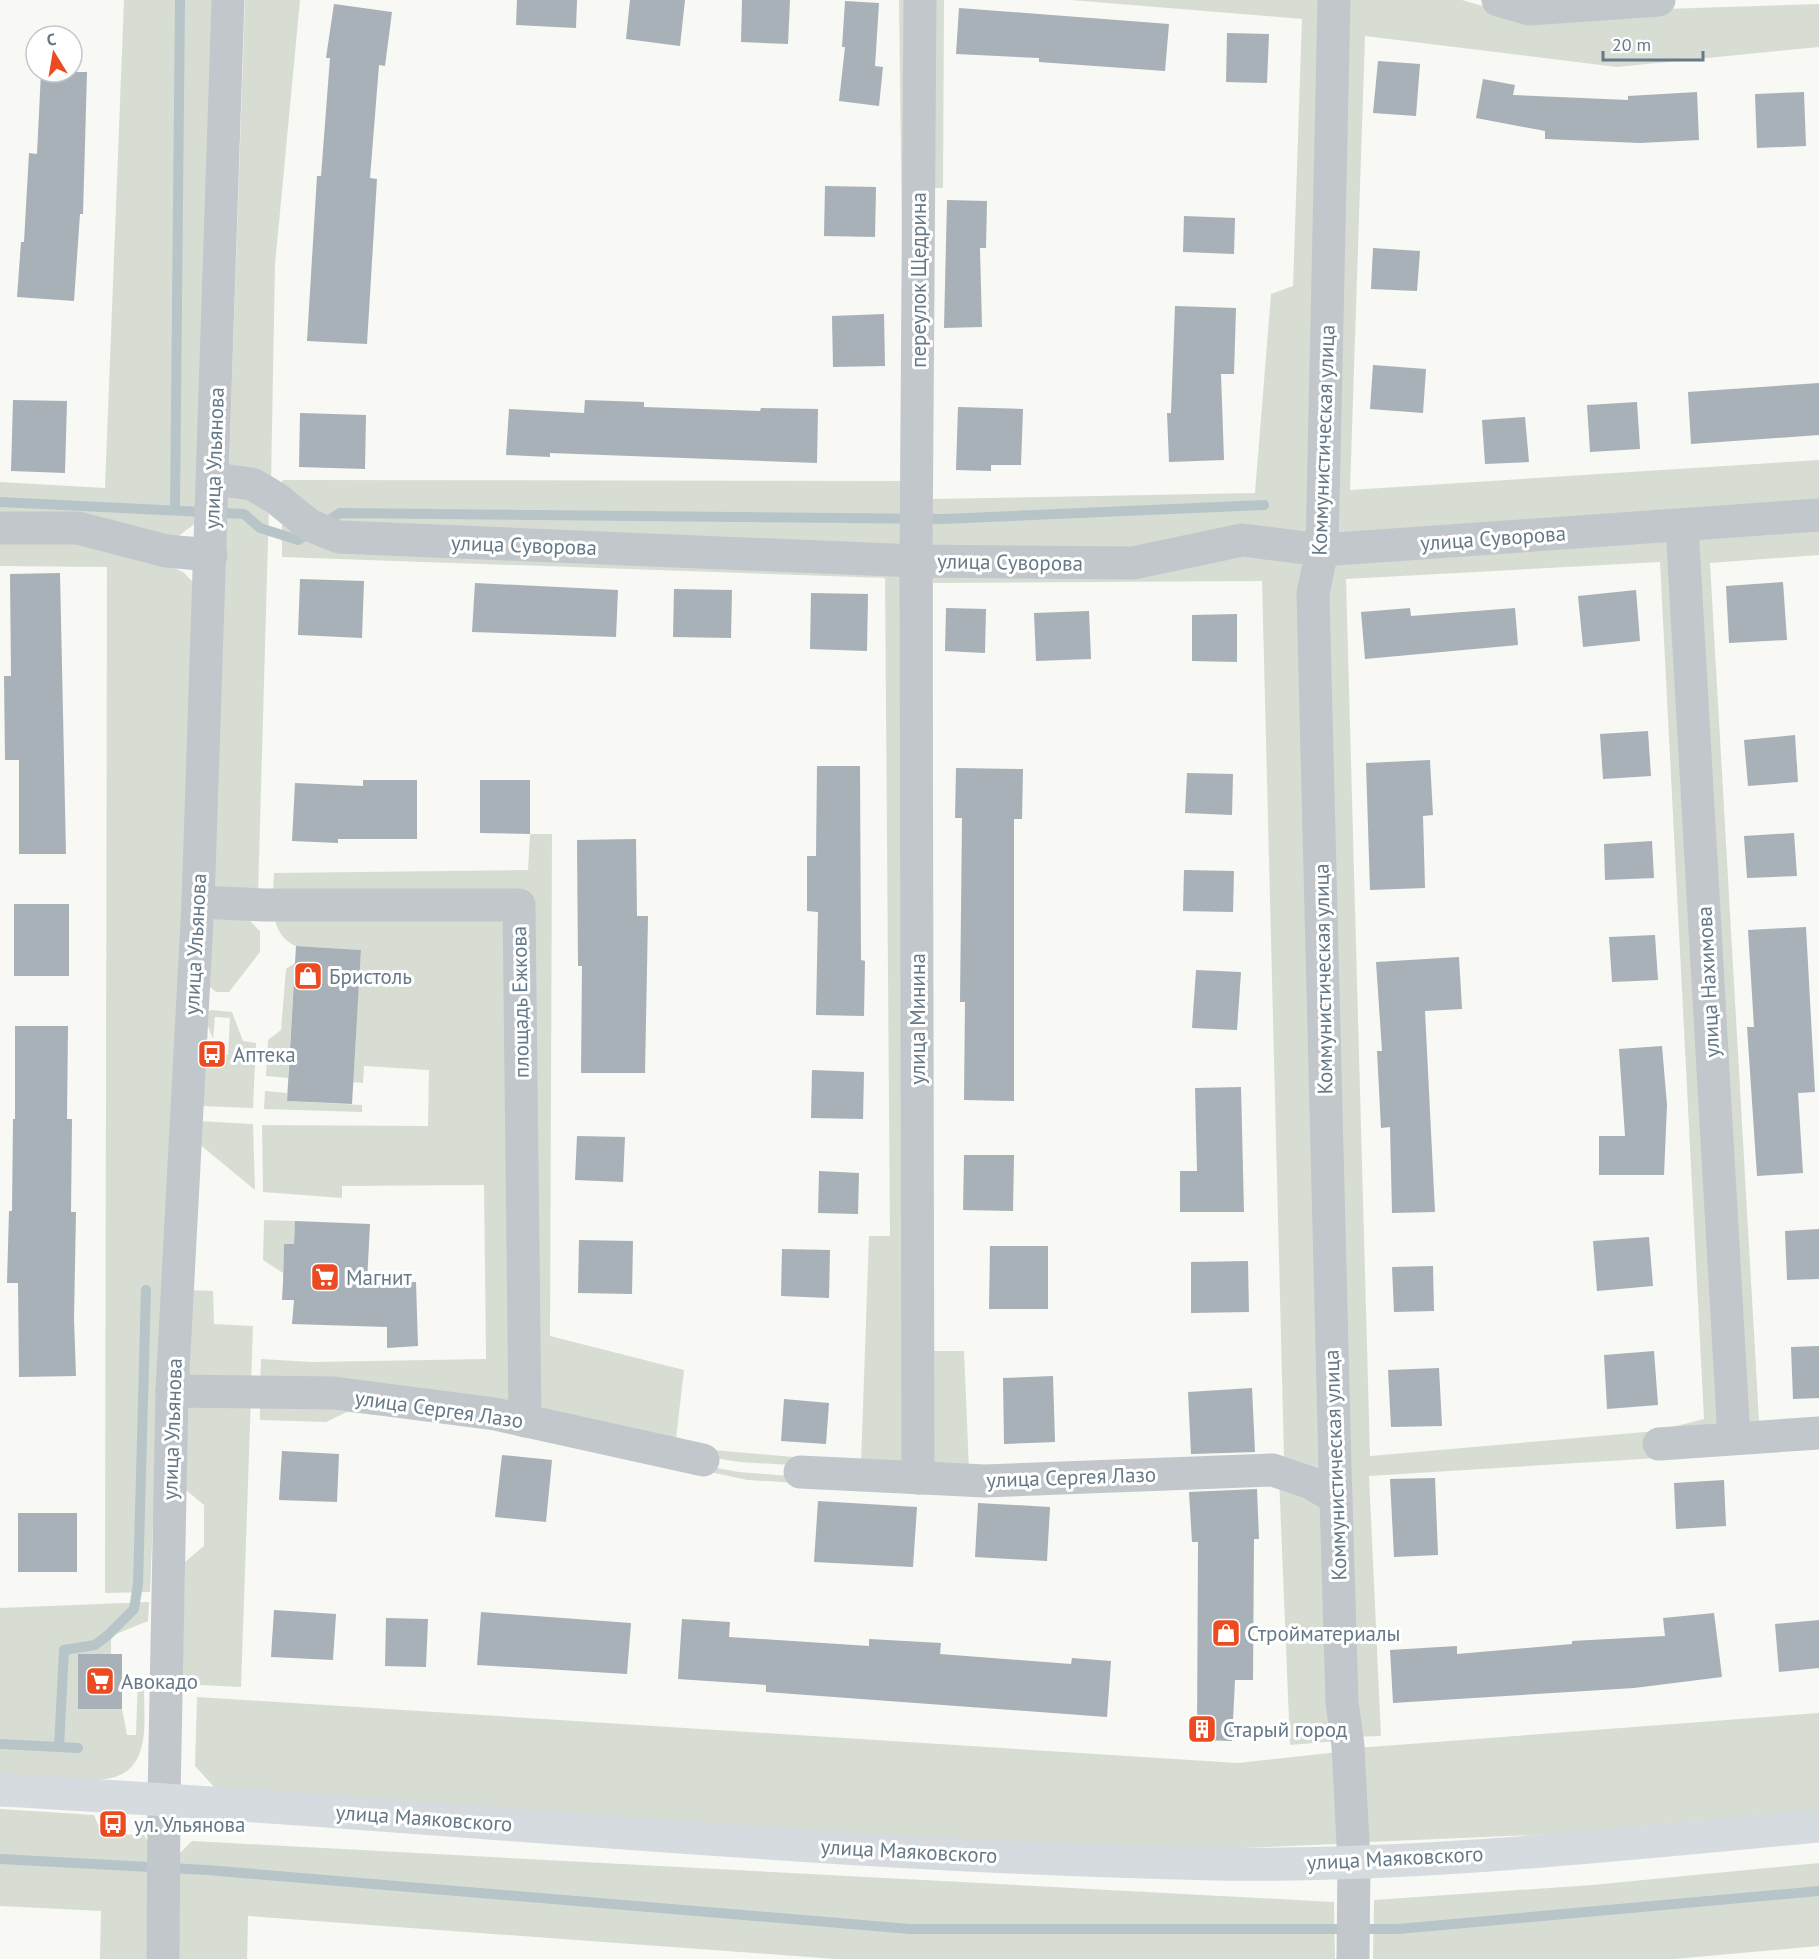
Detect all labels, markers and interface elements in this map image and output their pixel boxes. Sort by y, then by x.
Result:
north arrow [24,24,84,84]
scale bar [1603,24,1704,62]
text: С [45,29,57,50]
text: 20 m [1612,33,1651,56]
street label: переулок Щедрина [905,192,932,368]
street label: Коммунистическая улица [1305,324,1341,556]
street label: улица Ульянова [198,387,230,529]
street label: улица Суворова [1419,519,1567,557]
street label: улица Суворова [451,529,597,561]
street label: улица Суворова [937,547,1083,577]
street label: Коммунистическая улица [1307,863,1339,1095]
street label: улица Ульянова [178,872,212,1016]
street label: улица Нахимова [1691,906,1725,1058]
street label: площадь Ежкова [505,926,535,1078]
street label: улица Минина [904,953,931,1085]
shop icon: Бристоль [292,960,324,992]
place label: Бристоль [329,963,412,990]
bus stop icon: Аптека [196,1038,228,1070]
place label: Аптека [233,1041,296,1068]
supermarket icon: Магнит [309,1261,341,1293]
place label: Магнит [346,1264,413,1291]
street label: Коммунистическая улица [1317,1349,1353,1581]
street label: улица Ульянова [156,1358,188,1500]
street label: улица Сергея Лазо [353,1384,525,1434]
street label: улица Сергея Лазо [986,1461,1156,1493]
shop icon: Стройматериалы [1210,1617,1242,1649]
place label: Стройматериалы [1247,1620,1400,1647]
supermarket icon: Авокадо [84,1665,116,1697]
place label: Авокадо [121,1668,198,1695]
building icon: Старый город [1186,1713,1218,1745]
place label: Старый город [1223,1716,1347,1743]
street label: улица Маяковского [335,1798,513,1838]
bus stop icon: ул. Ульянова [97,1808,129,1840]
place label: ул. Ульянова [134,1811,245,1838]
street label: улица Маяковского [820,1833,998,1869]
street label: улица Маяковского [1306,1840,1484,1876]

